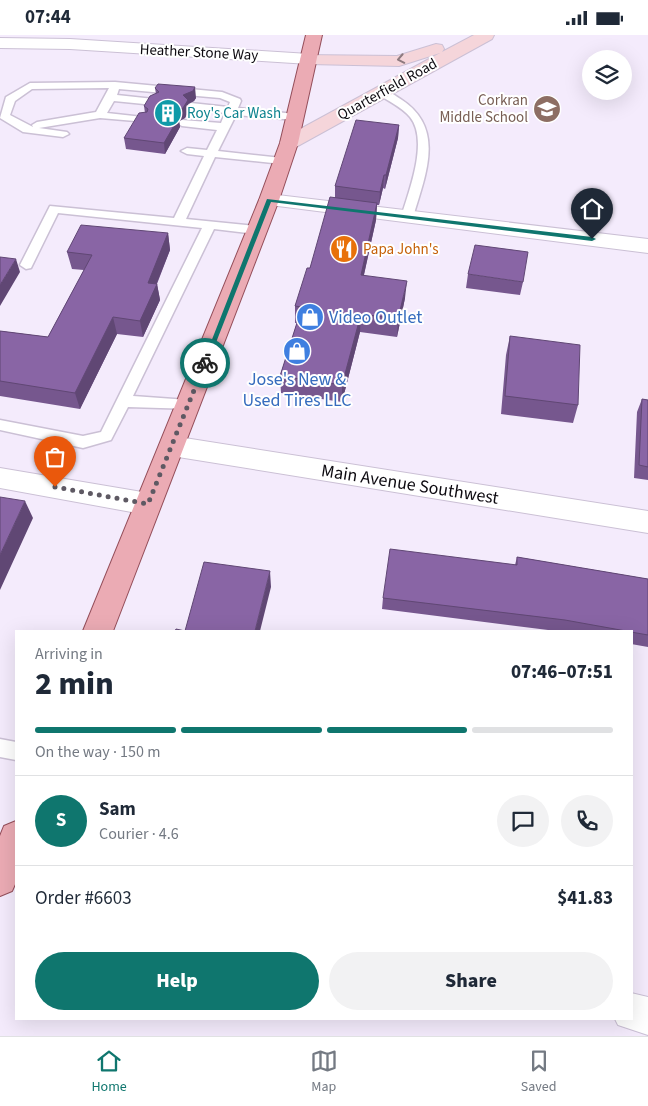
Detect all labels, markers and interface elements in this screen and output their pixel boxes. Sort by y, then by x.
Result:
text: 07:44 [25,4,71,31]
street label: Heather Stone Way [139,39,259,66]
map controls [582,50,632,100]
button: layers [582,50,632,100]
street label: Quarterfield Road [334,53,441,126]
one-way arrow [396,54,405,64]
place label: Corkran Middle School [439,90,528,128]
school or university icon: Corkran Middle School [532,94,562,124]
building icon: Roy's Car Wash [153,98,183,128]
place label: Roy's Car Wash [187,103,281,124]
pin [571,188,613,239]
icon: home [578,195,606,223]
restaurant icon: Papa John's [329,234,359,264]
place label: Papa John's [363,239,439,260]
shop icon: Video Outlet [295,302,325,332]
place label: Video Outlet [329,305,422,330]
shop icon: Jose's New & Used Tires LLC [282,336,312,366]
courier [180,338,230,388]
icon: bike [191,349,219,377]
place label: Jose's New & Used Tires LLC [242,367,352,413]
pin [34,436,76,487]
icon: bag [41,443,69,471]
street label: Main Avenue Southwest [319,458,500,511]
text: Arriving in [35,643,103,665]
text: 07:46–07:51 [511,659,613,686]
text: 2 min [35,661,114,707]
text: On the way · 150 m [35,741,160,763]
button: chat [497,795,549,847]
button: phone [561,795,613,847]
text: Sam [99,796,136,823]
text: S [56,807,66,834]
text: Courier · 4.6 [99,823,179,845]
text: Order #6603 [35,885,132,912]
text: $41.83 [557,885,613,912]
button: Help [35,952,319,1010]
button: Share [329,952,613,1010]
tab: Home [91,1047,127,1097]
tab: Map [310,1047,338,1097]
tab: Saved [521,1047,556,1097]

